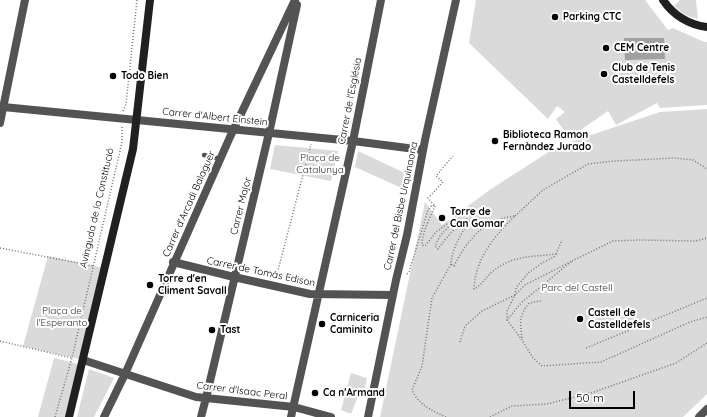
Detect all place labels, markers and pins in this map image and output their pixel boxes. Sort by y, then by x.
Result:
place label: Parking CTC [563,11,621,23]
marker: Parking CTC [550,12,560,22]
place label: CEM Centre [614,42,669,54]
marker: CEM Centre [601,43,611,53]
place label: Club de Tenis Castelldefels [612,62,675,86]
marker: Club de Tenis Castelldefels [599,69,609,79]
place label: Todo Bien [121,70,168,82]
marker: Todo Bien [108,71,118,81]
place label: Biblioteca Ramon Fernàndez Jurado [503,129,591,152]
marker: Biblioteca Ramon Fernàndez Jurado [490,136,500,146]
place label: Torre de Can Gomar [450,206,504,230]
marker: Torre de Can Gomar [437,213,447,223]
place label: Torre d'en Climent Savall [158,273,227,296]
marker: Torre d'en Climent Savall [145,280,155,290]
place label: Castell de Castelldefels [588,307,650,330]
place label: Carniceria Caminito [330,312,379,336]
marker: Castell de Castelldefels [575,314,585,324]
marker: Carniceria Caminito [317,319,327,329]
place label: Tast [220,324,240,336]
marker: Tast [207,325,217,335]
place label: Ca n'Armand [323,387,385,399]
marker: Ca n'Armand [310,388,320,398]

